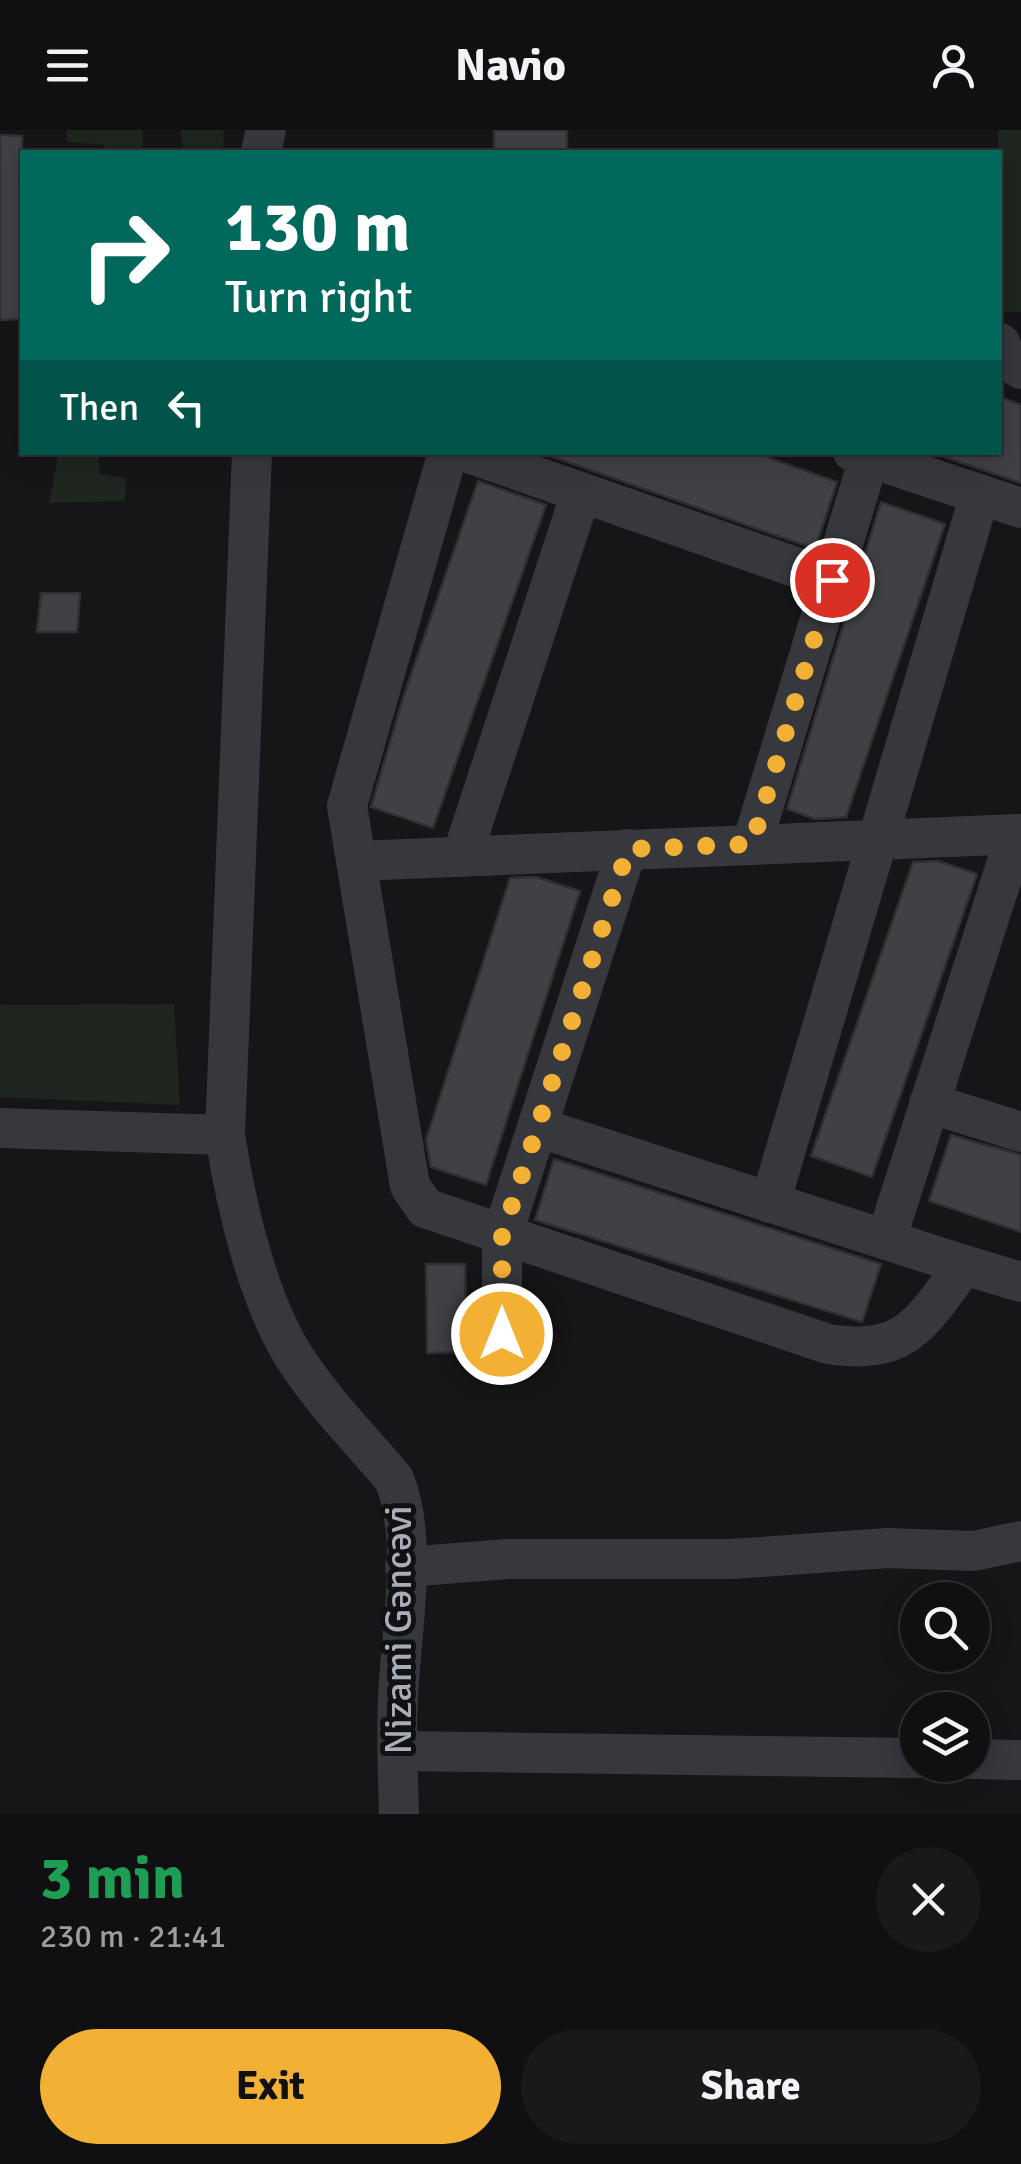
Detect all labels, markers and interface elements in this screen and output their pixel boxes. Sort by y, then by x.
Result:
icon: menu [40,38,95,93]
text: Navio [455,38,566,93]
icon: person [926,38,981,93]
text: 130 m [225,184,410,270]
icon: right [60,190,190,320]
text: Turn right [225,270,413,325]
icon: left [159,380,214,435]
text: Then [60,384,139,431]
pin [790,538,875,623]
icon: arrive [805,553,860,608]
position arrow [450,1282,554,1386]
street label: Nizami Gəncəvi [375,1505,422,1755]
map controls [900,1582,990,1782]
button: search [900,1582,990,1672]
button: layers [900,1692,990,1782]
text: 3 min [40,1842,185,1916]
button: close [876,1847,981,1952]
text: 230 m · 21:41 [40,1917,226,1956]
button: Exit [40,2029,501,2144]
button: Share [521,2029,981,2144]

